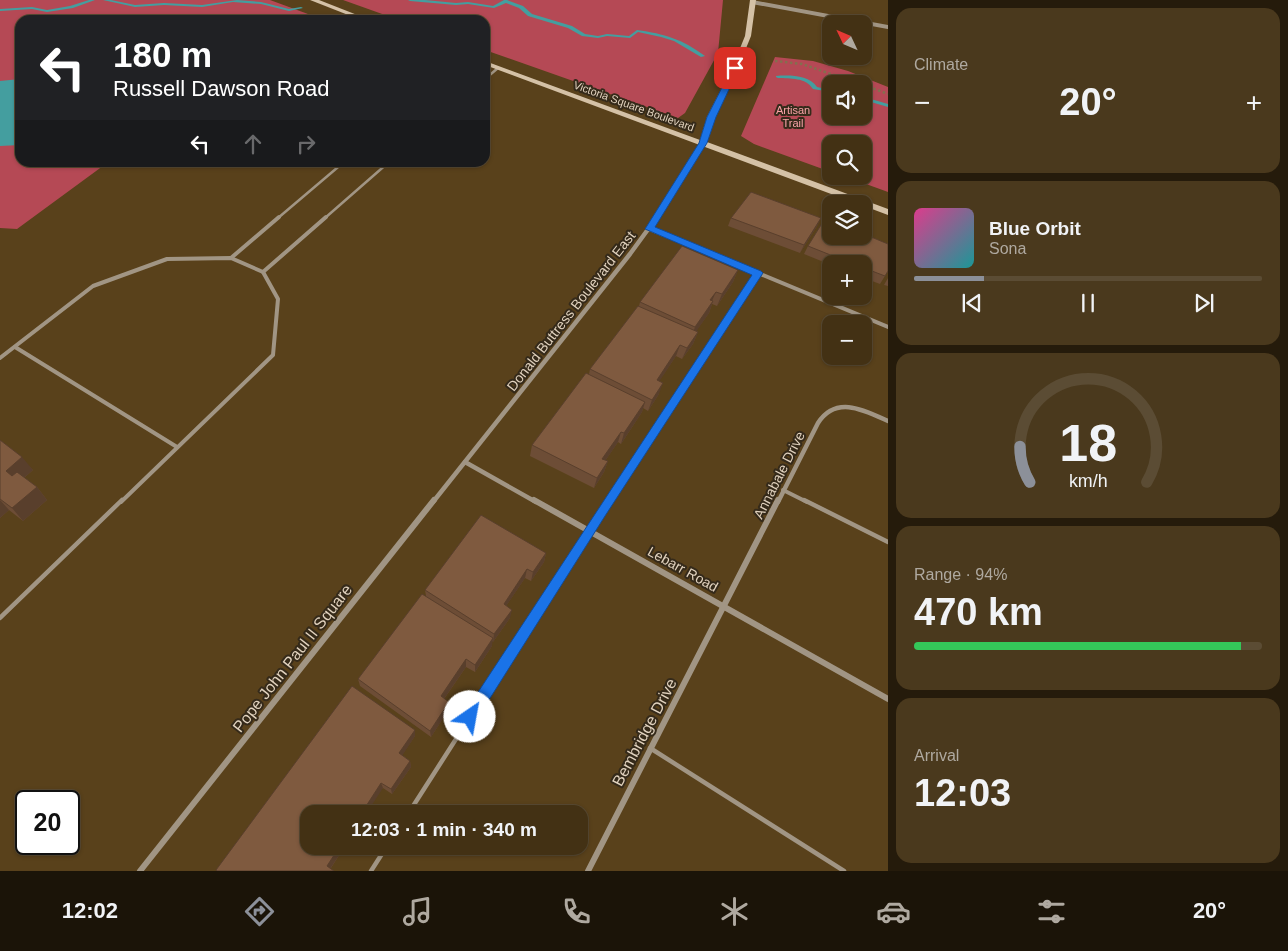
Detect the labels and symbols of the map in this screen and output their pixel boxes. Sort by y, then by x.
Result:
north arrow [822,15,872,65]
pin [714,47,756,89]
street label: Victoria Square Boulevard [572,79,696,133]
park label: Artisan Trail [776,104,810,129]
street label: Donald Buttress Boulevard East [504,228,638,394]
street label: Annabale Drive [750,429,808,521]
street label: Lebarr Road [645,543,721,595]
street label: Pope John Paul II Square [230,581,355,735]
street label: Bembridge Drive [609,676,680,789]
position arrow [443,690,495,742]
speed limit sign: 20 [15,790,80,855]

